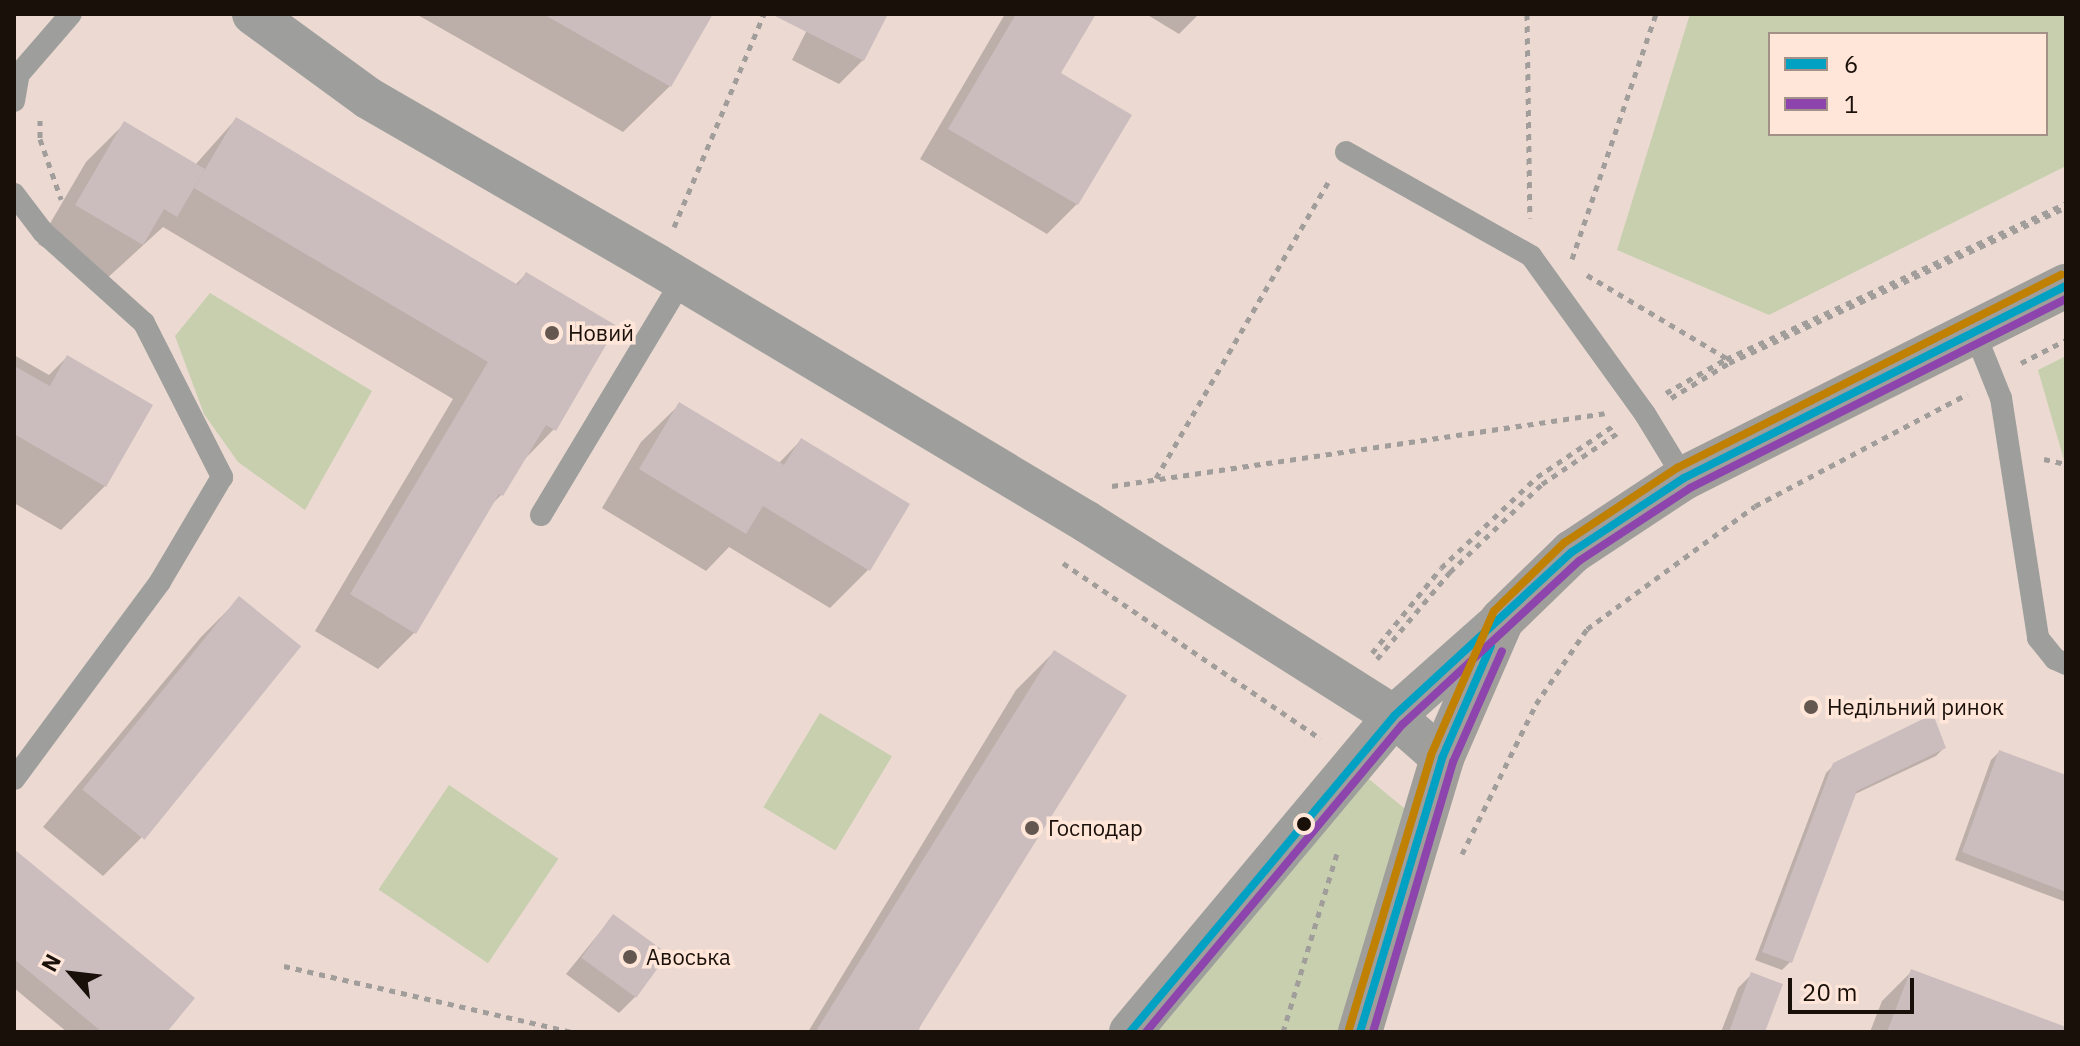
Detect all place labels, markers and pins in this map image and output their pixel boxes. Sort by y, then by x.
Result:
place label: Новий [568,320,634,346]
marker: Новий [543,324,561,342]
place label: Недільний ринок [1827,694,2004,720]
marker: Недільний ринок [1802,698,1820,716]
place label: Господар [1048,815,1143,841]
unlabelled marker [1296,816,1312,832]
marker: Господар [1023,819,1041,837]
place label: Авоська [646,944,731,970]
marker: Авоська [621,948,639,966]

